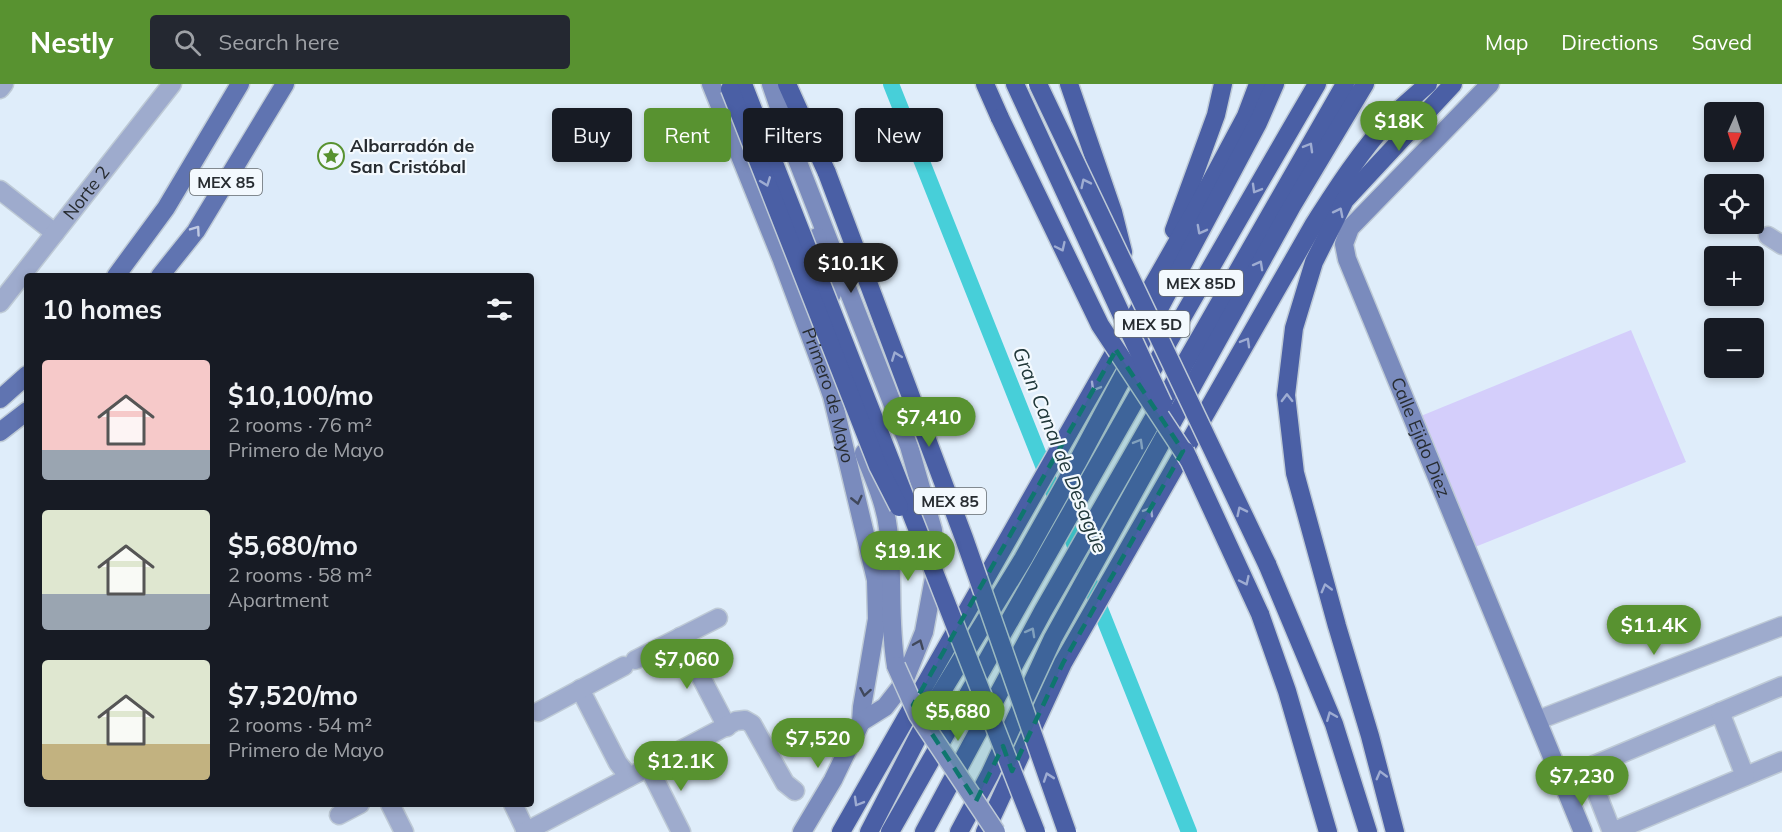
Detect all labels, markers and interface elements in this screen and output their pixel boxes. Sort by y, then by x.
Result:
search box [150,15,570,69]
text: Nestly [30,25,114,60]
icon: search [171,26,204,59]
text: Search here [219,28,339,56]
text: Map [1485,29,1528,55]
text: Directions [1561,29,1658,55]
text: Saved [1691,29,1752,55]
pin: $18K [1363,101,1435,152]
north arrow [1704,102,1764,162]
map controls [1704,102,1764,378]
chip: Buy [552,108,632,162]
chip: Rent [644,108,731,162]
chip: Filters [743,108,843,162]
chip: New [855,108,943,162]
text: $18K [1374,108,1424,133]
place label: Albarradón de San Cristóbal [350,134,474,178]
place icon: Albarradón de San Cristóbal [316,141,346,171]
one-way arrow [1302,142,1313,153]
street label: Norte 2 [58,161,114,224]
road number: MEX 85 [190,169,262,195]
button: locate [1704,174,1764,234]
one-way arrow [759,177,772,187]
one-way arrow [1081,179,1093,190]
one-way arrow [1252,183,1263,193]
one-way arrow [1332,208,1343,219]
one-way arrow [1197,223,1208,234]
one-way arrow [189,226,200,237]
one-way arrow [1053,240,1065,251]
pin: $10.1K [802,243,900,294]
button: + [1704,246,1764,306]
text: $10.1K [818,250,884,275]
one-way arrow [1252,261,1263,271]
road number: MEX 85D [1159,270,1243,296]
text: 10 homes [42,293,162,326]
icon: filters [483,293,516,326]
road number: MEX 5D [1114,311,1190,337]
button: − [1704,318,1764,378]
street label: Primero de Mayo [797,324,860,465]
one-way arrow [1239,338,1250,348]
water label: Gran Canal de Desagüe [1008,343,1113,557]
one-way arrow [891,352,903,363]
street label: Calle Ejido Diez [1386,374,1456,501]
text: $10,100/mo [228,379,373,412]
one-way arrow [1091,381,1102,391]
icon: home [90,384,162,456]
one-way arrow [1281,393,1294,402]
pin: $7,410 [880,397,978,448]
text: $7,410 [897,404,961,429]
text: 2 rooms · 76 m² [228,412,372,437]
text: Primero de Mayo [228,437,384,462]
one-way arrow [1132,439,1143,450]
road number: MEX 85 [914,488,986,514]
one-way arrow [849,495,862,505]
one-way arrow [1237,506,1249,517]
one-way arrow [1142,507,1153,517]
text: $5,680/mo [228,529,358,562]
pin: $19.1K [859,531,957,582]
icon: home [90,534,162,606]
text: $19.1K [875,538,941,563]
text: 2 rooms · 58 m² [228,562,372,587]
one-way arrow [1237,575,1249,586]
one-way arrow [1321,583,1334,593]
text: Apartment [228,587,329,612]
pin: $11.4K [1605,605,1703,656]
text: $11.4K [1621,612,1687,637]
one-way arrow [1024,628,1035,639]
pin: $7,060 [638,639,736,690]
one-way arrow [912,639,924,650]
text: $7,060 [655,646,719,671]
text: $7,520/mo [228,679,358,712]
icon: home [90,684,162,756]
one-way arrow [859,687,871,696]
pin: $5,680 [909,691,1007,742]
text: $5,680 [926,698,990,723]
text: 2 rooms · 54 m² [228,712,372,737]
one-way arrow [1325,712,1338,722]
pin: $7,520 [769,718,867,769]
text: $7,520 [786,725,850,750]
text: Primero de Mayo [228,737,384,762]
pin: $12.1K [632,741,730,792]
text: $12.1K [648,748,714,773]
pin: $7,230 [1533,756,1631,807]
text: $7,230 [1550,763,1614,788]
one-way arrow [1375,771,1388,781]
one-way arrow [1043,772,1056,783]
one-way arrow [854,796,865,807]

